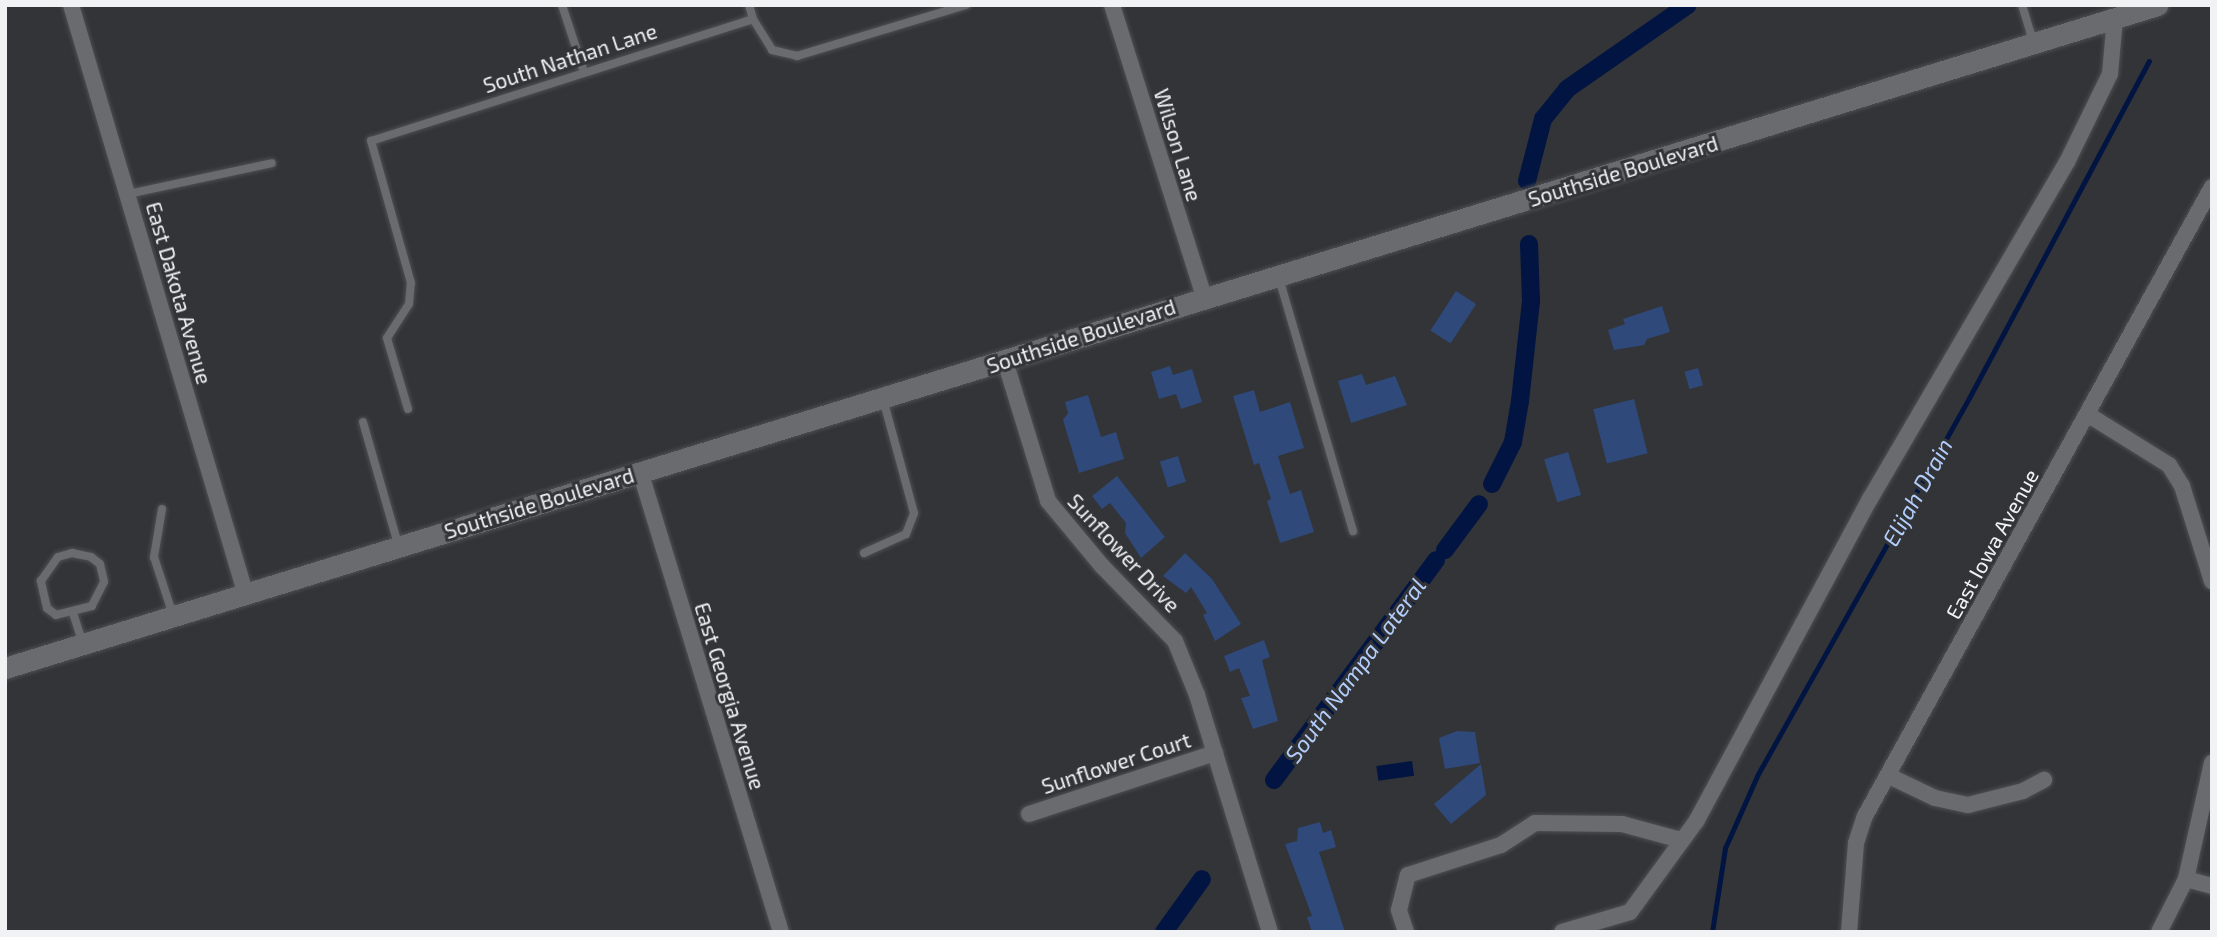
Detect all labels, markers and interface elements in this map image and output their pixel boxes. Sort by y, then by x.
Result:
street label: South Nathan Lane [480,18,660,98]
street label: Wilson Lane [1149,86,1207,204]
street label: Southside Boulevard [1525,130,1721,212]
street label: East Dakota Avenue [141,199,217,387]
street label: Southside Boulevard [983,294,1179,378]
water label: Elijah Drain [1876,433,1958,551]
street label: Southside Boulevard [441,462,637,544]
street label: East Iowa Avenue [1940,464,2044,624]
street label: Sunflower Drive [1063,488,1185,618]
water label: South Nampa Lateral [1279,572,1431,768]
street label: East Georgia Avenue [689,599,771,793]
street label: Sunflower Court [1038,727,1194,799]

